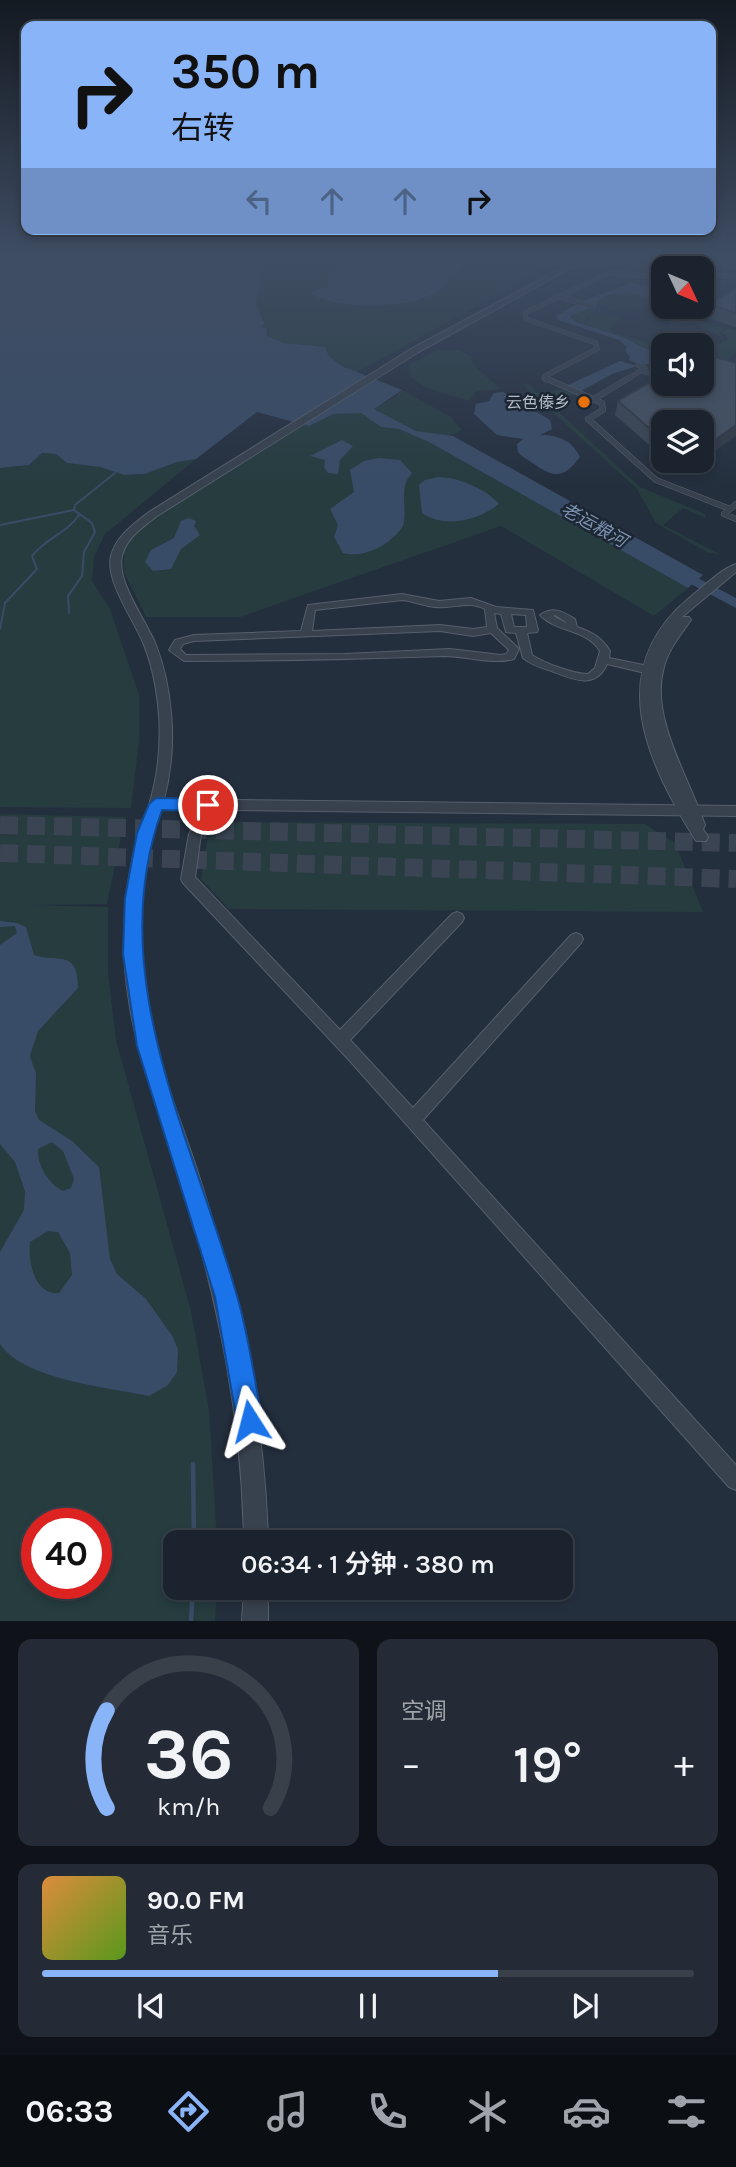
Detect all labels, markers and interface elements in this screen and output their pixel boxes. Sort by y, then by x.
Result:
text: 350 m [171,43,320,100]
icon: right [56,49,147,140]
text: 右转 [171,110,235,147]
icon: left [240,182,278,220]
icon: ahead [313,182,351,220]
icon: ahead [386,182,424,220]
icon: right [459,182,497,220]
north arrow [651,256,714,318]
map controls [651,256,714,473]
button: sound [651,333,714,396]
place label: 云色傣乡 [506,393,570,412]
marker: 云色傣乡 [576,394,592,410]
button: layers [651,410,714,473]
water label: 老运粮河 [557,498,633,554]
pin [178,775,238,835]
icon: arrive [189,786,227,824]
position arrow [213,1384,287,1458]
speed limit sign: 40 [21,1508,112,1599]
text: 06:34 · 1 分钟 · 380 m [241,1549,495,1580]
text: 空调 [401,1698,447,1725]
text: 36 [144,1712,233,1797]
text: 19° [513,1734,582,1795]
text: − [401,1742,421,1787]
text: + [674,1742,694,1787]
text: km/h [157,1792,220,1821]
text: 90.0 FM [147,1885,245,1916]
text: 音乐 [147,1922,193,1949]
icon: previous [132,1987,170,2025]
icon: pause [349,1987,387,2025]
icon: next [566,1987,604,2025]
icon: directions [164,2087,213,2136]
icon: music [263,2087,312,2136]
icon: phone [363,2087,412,2136]
icon: climate [463,2087,512,2136]
icon: car [562,2087,611,2136]
icon: filters [662,2087,711,2136]
text: 06:33 [25,2093,113,2130]

